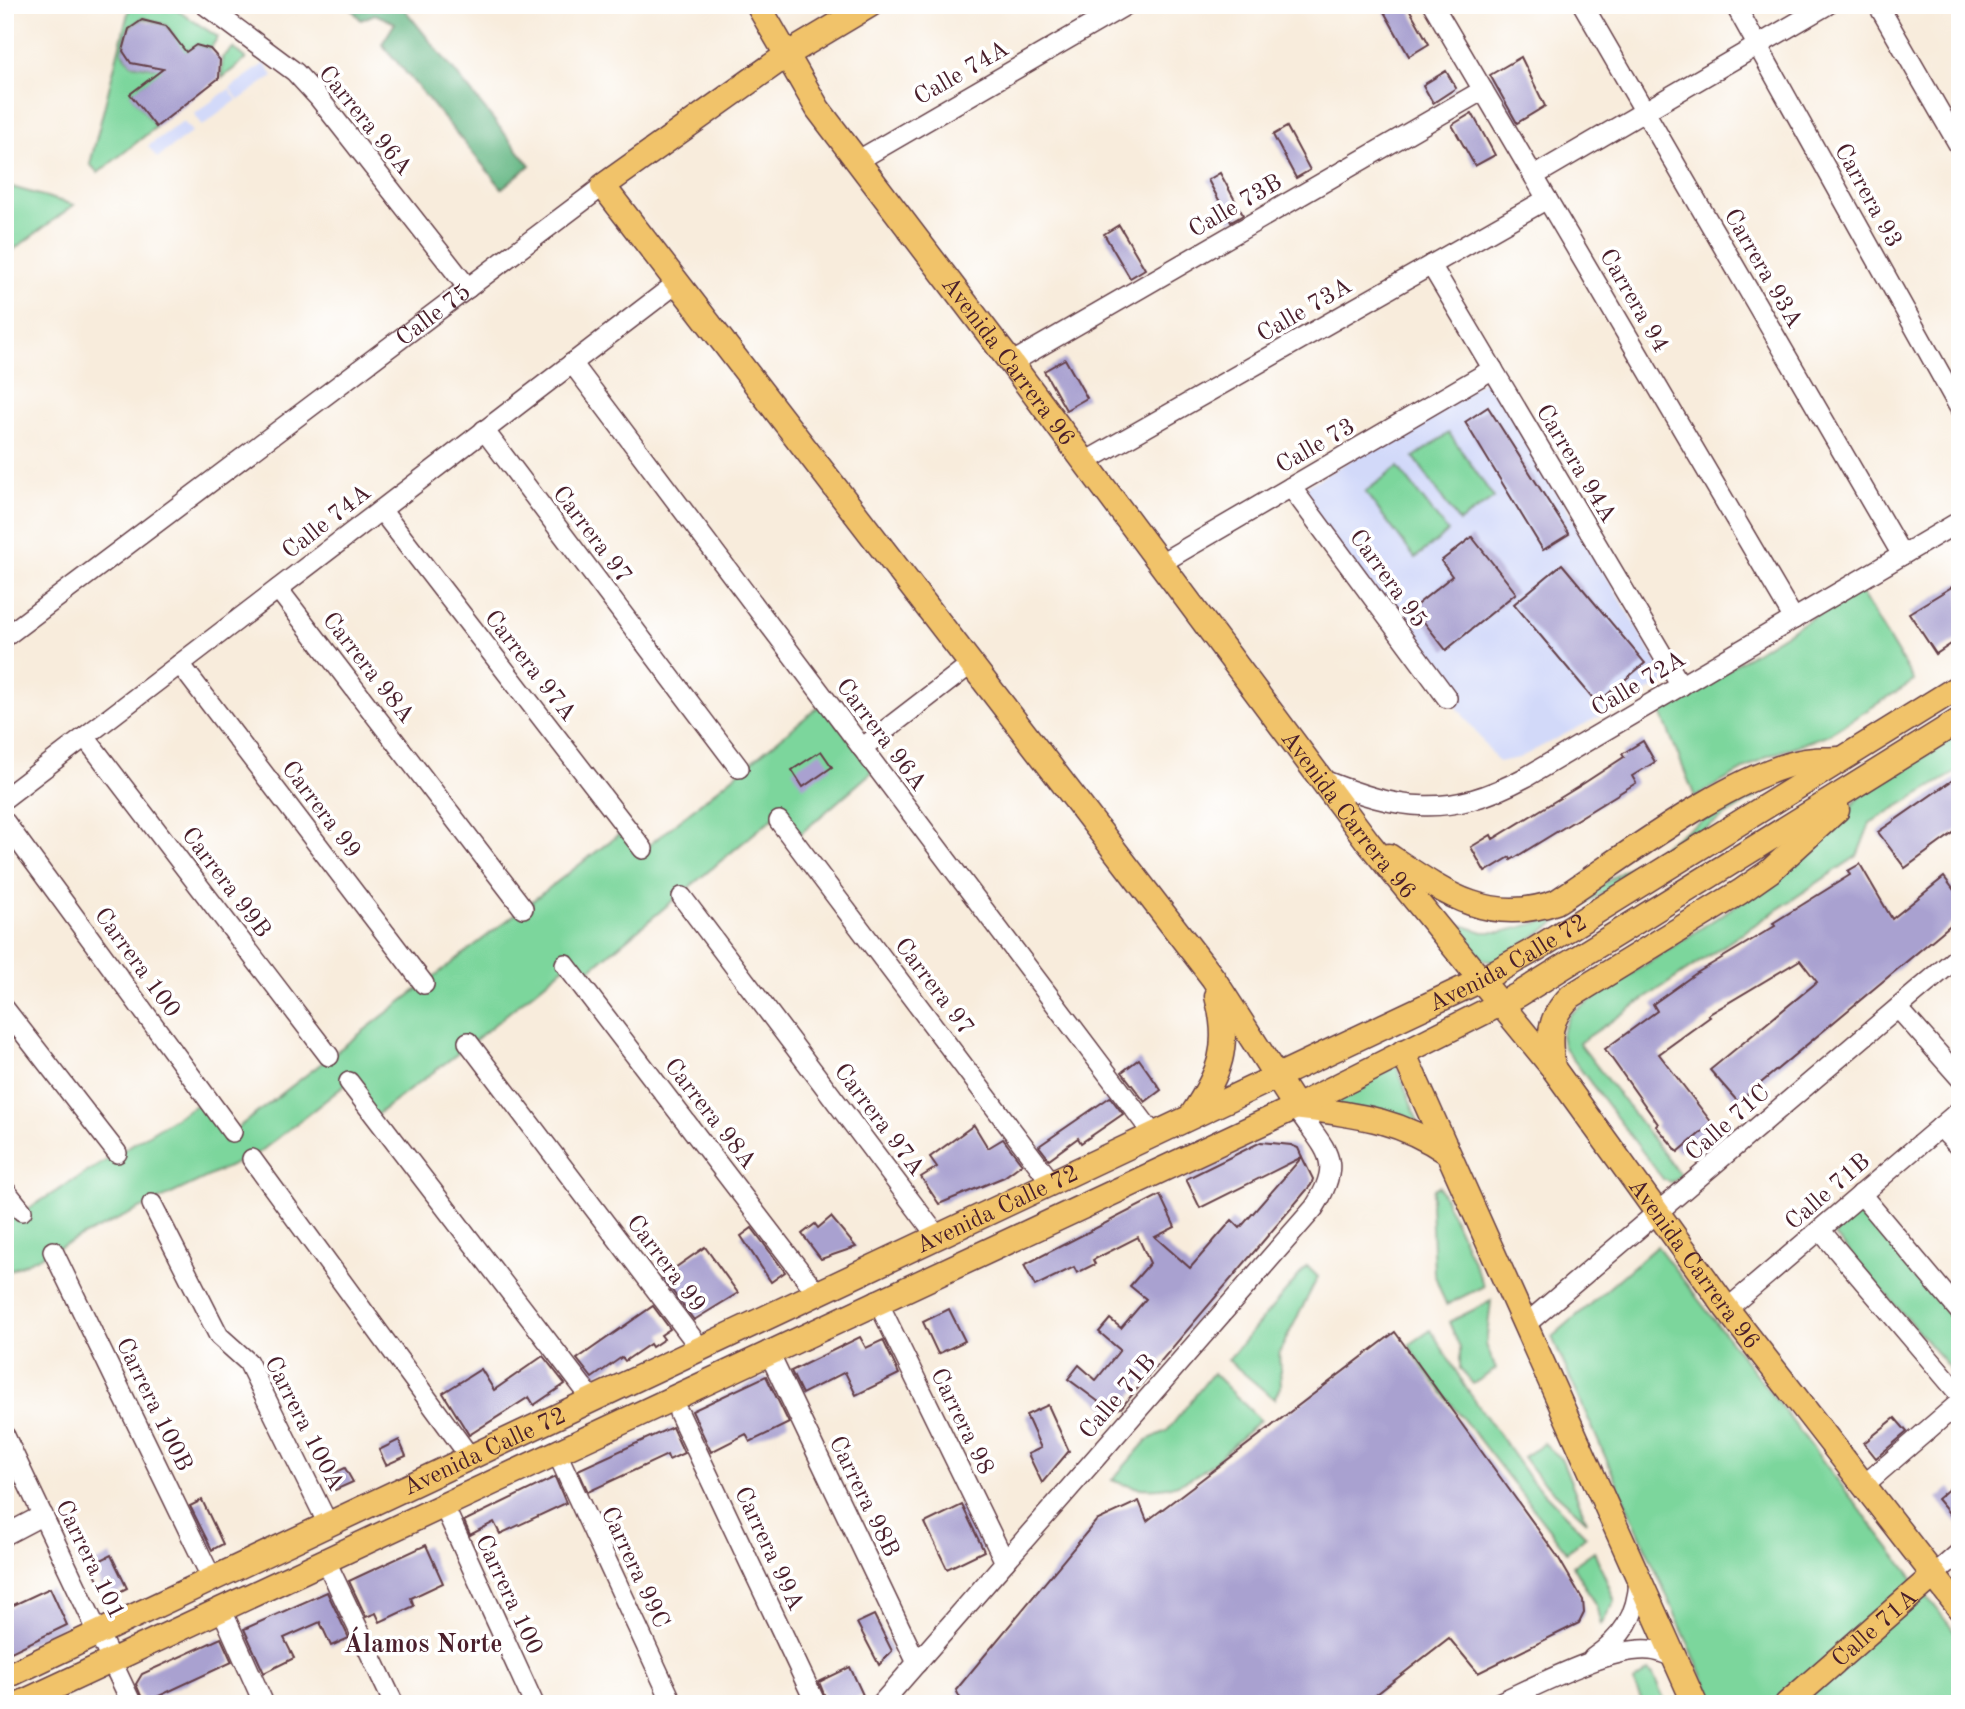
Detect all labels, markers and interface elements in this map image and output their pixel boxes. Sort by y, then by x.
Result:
street label: Calle 74A [911,37,1013,110]
street label: Carrera 96A [313,62,416,181]
street label: Carrera 93 [1829,140,1906,252]
street label: Calle 73B [1185,171,1287,243]
street label: Carrera 93A [1719,205,1806,333]
street label: Carrera 94 [1594,245,1672,357]
street label: Avenida Carrera 96 [936,273,1078,451]
street label: Calle 73A [1254,274,1356,347]
street label: Calle 75 [392,280,476,351]
street label: Carrera 94A [1531,401,1620,527]
street label: Calle 73 [1273,415,1359,479]
street label: Calle 74A [279,481,376,564]
street label: Carrera 97 [547,482,636,588]
street label: Carrera 95 [1344,526,1431,633]
street label: Carrera 97A [479,606,580,726]
street label: Carrera 98A [317,608,418,728]
street label: Calle 72A [1588,647,1690,722]
street label: Carrera 96A [831,675,930,796]
street label: Avenida Carrera 96 [1276,727,1419,904]
street label: Carrera 99 [276,757,365,863]
street label: Carrera 99B [176,823,275,943]
street label: Carrera 100 [89,904,184,1022]
street label: Avenida Calle 72 [1426,911,1592,1017]
street label: Carrera 97 [889,934,978,1040]
street label: Carrera 98A [659,1054,760,1174]
street label: Carrera 97A [829,1060,928,1181]
street label: Calle 71C [1682,1081,1775,1166]
street label: Calle 71B [1782,1150,1875,1235]
street label: Avenida Calle 72 [913,1162,1083,1259]
street label: Avenida Carrera 96 [1623,1175,1764,1354]
street label: Carrera 99 [621,1211,710,1317]
street label: Carrera 100B [111,1334,196,1475]
street label: Calle 71B [1076,1351,1161,1444]
street label: Carrera 100A [259,1353,347,1495]
street label: Carrera 98 [925,1365,997,1479]
street label: Avenida Calle 72 [400,1404,570,1501]
street label: Carrera 98B [824,1433,903,1561]
street label: Carrera 99A [729,1483,807,1614]
street label: Carrera 101 [50,1497,128,1623]
street label: Carrera 99C [596,1503,673,1632]
street label: Carrera 100 [470,1531,546,1658]
street label: Calle 71A [1828,1585,1923,1673]
district label: Álamos Norte [343,1626,503,1658]

